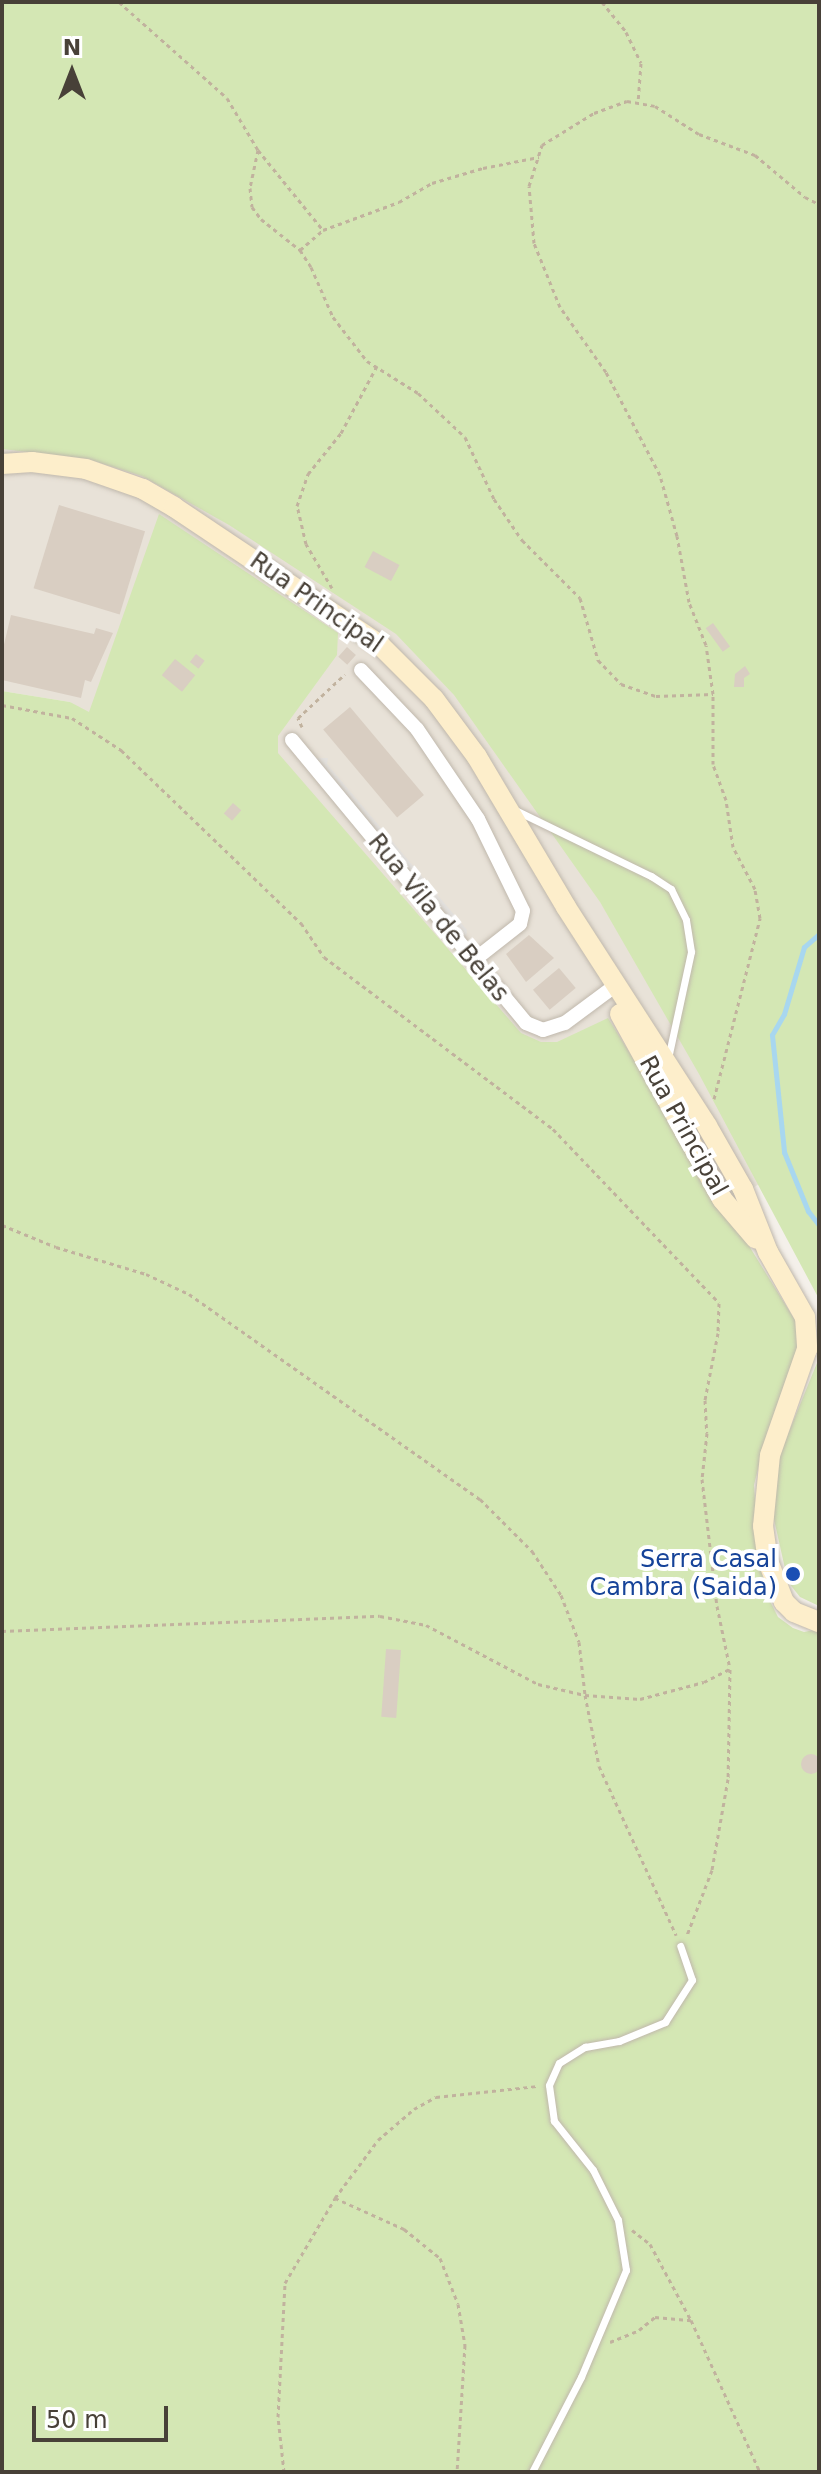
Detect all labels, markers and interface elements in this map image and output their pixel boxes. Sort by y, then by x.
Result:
north arrow [32,32,112,112]
text: N [63,35,81,60]
street label: Rua Principal [244,547,388,659]
street label: Rua Vila de Belas [362,828,514,1008]
street label: Rua Principal [633,1051,733,1201]
place label: Serra Casal Cambra (Saida) [589,1546,777,1602]
marker: Serra Casal Cambra (Saida) [784,1565,802,1583]
scale bar [36,2390,172,2440]
text: 50 m [46,2406,108,2434]

